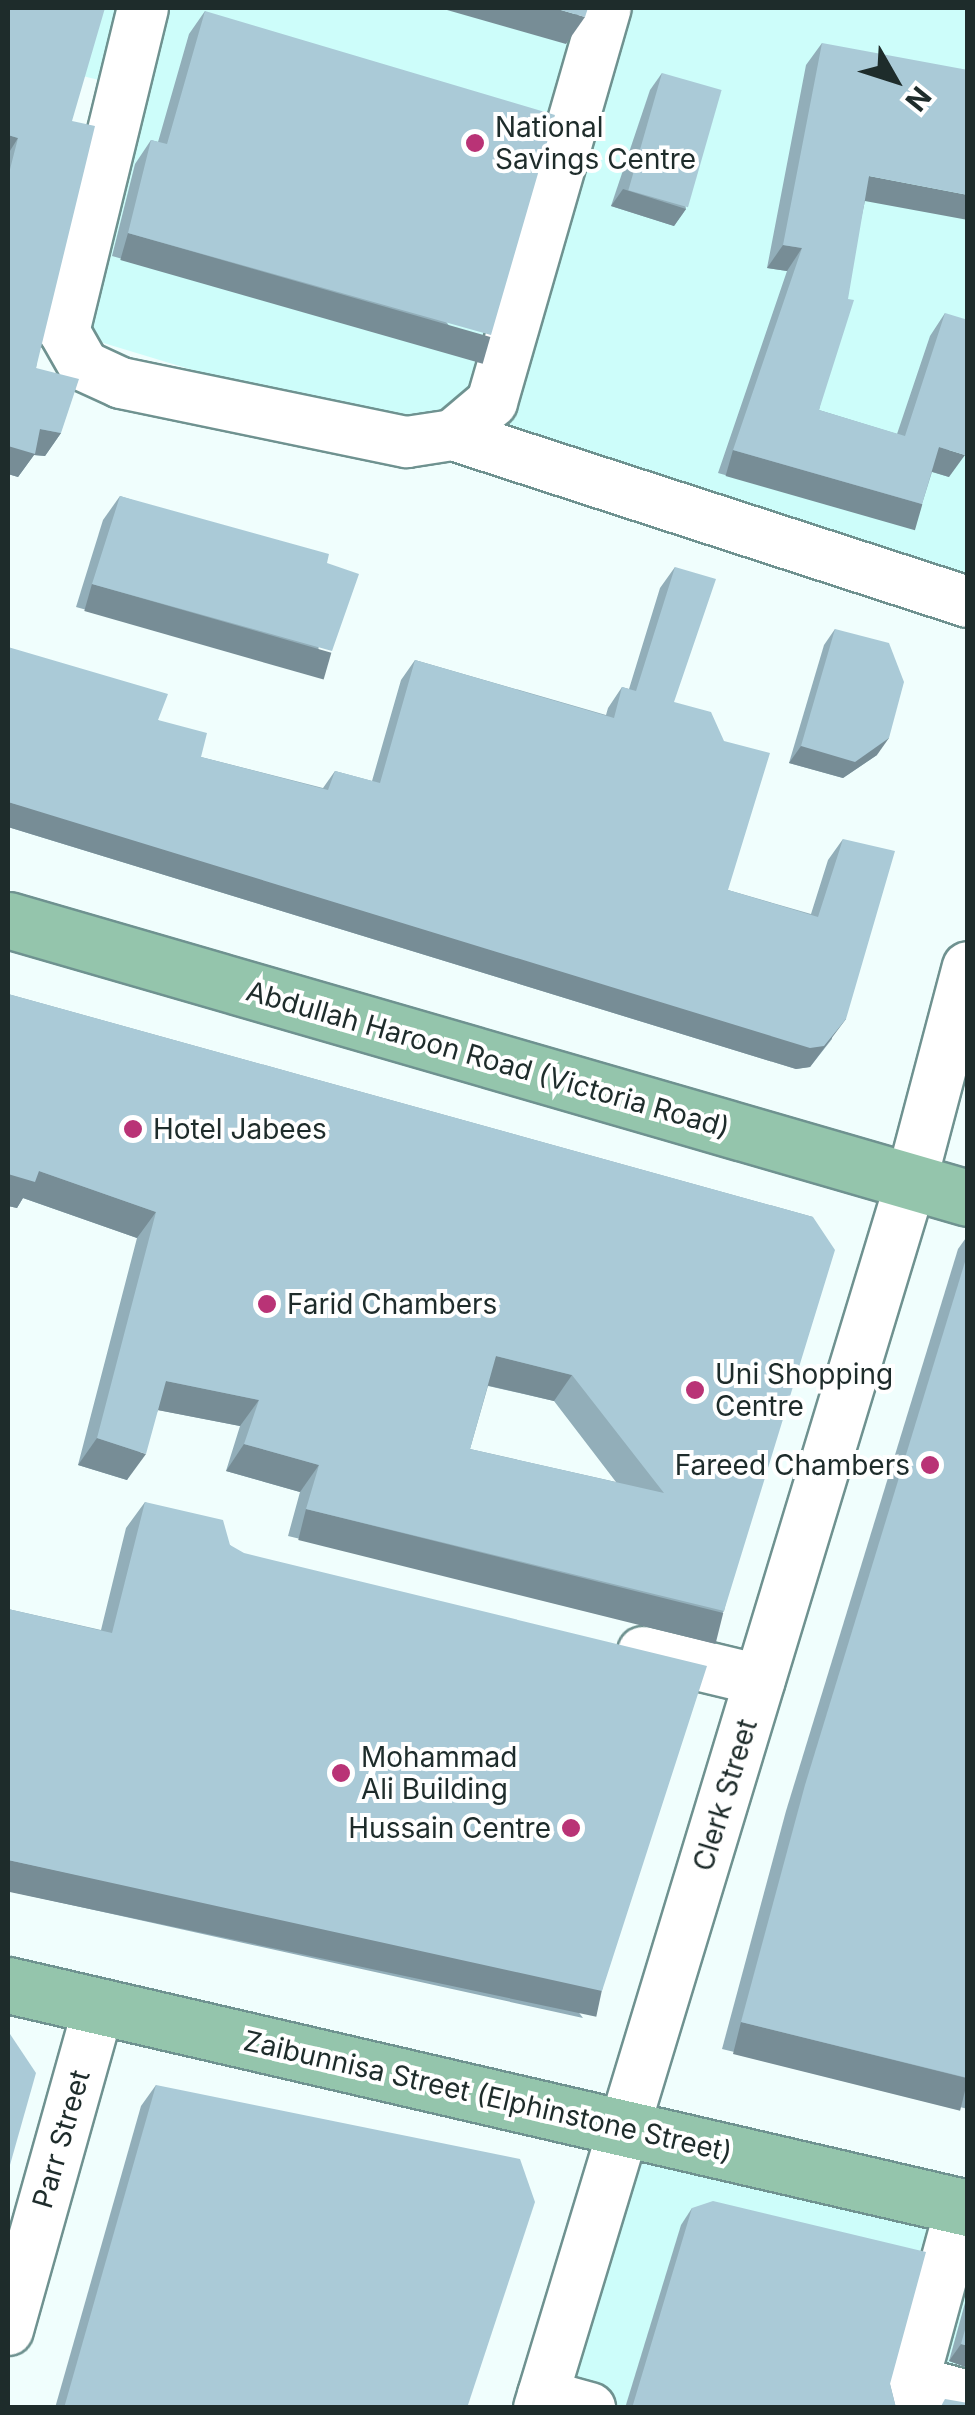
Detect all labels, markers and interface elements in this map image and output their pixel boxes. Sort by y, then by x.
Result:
north arrow [845,30,945,130]
text: N [898,80,938,118]
place label: National Savings Centre [495,110,696,176]
marker: National Savings Centre [464,132,486,154]
street label: Abdullah Haroon Road (Victoria Road) [243,974,733,1144]
place label: Hotel Jabees [153,1112,327,1146]
marker: Hotel Jabees [122,1118,144,1140]
place label: Farid Chambers [287,1287,497,1321]
marker: Farid Chambers [256,1293,278,1315]
place label: Uni Shopping Centre [715,1357,893,1423]
marker: Uni Shopping Centre [684,1379,706,1401]
place label: Fareed Chambers [675,1448,910,1482]
marker: Fareed Chambers [919,1454,941,1476]
street label: Clerk Street [686,1715,764,1875]
place label: Mohammad Ali Building [361,1740,517,1806]
marker: Mohammad Ali Building [330,1762,352,1784]
place label: Hussain Centre [348,1811,551,1845]
marker: Hussain Centre [560,1817,582,1839]
street label: Zaibunnisa Street (Elphinstone Street) [241,2023,735,2169]
street label: Parr Street [25,2066,97,2212]

